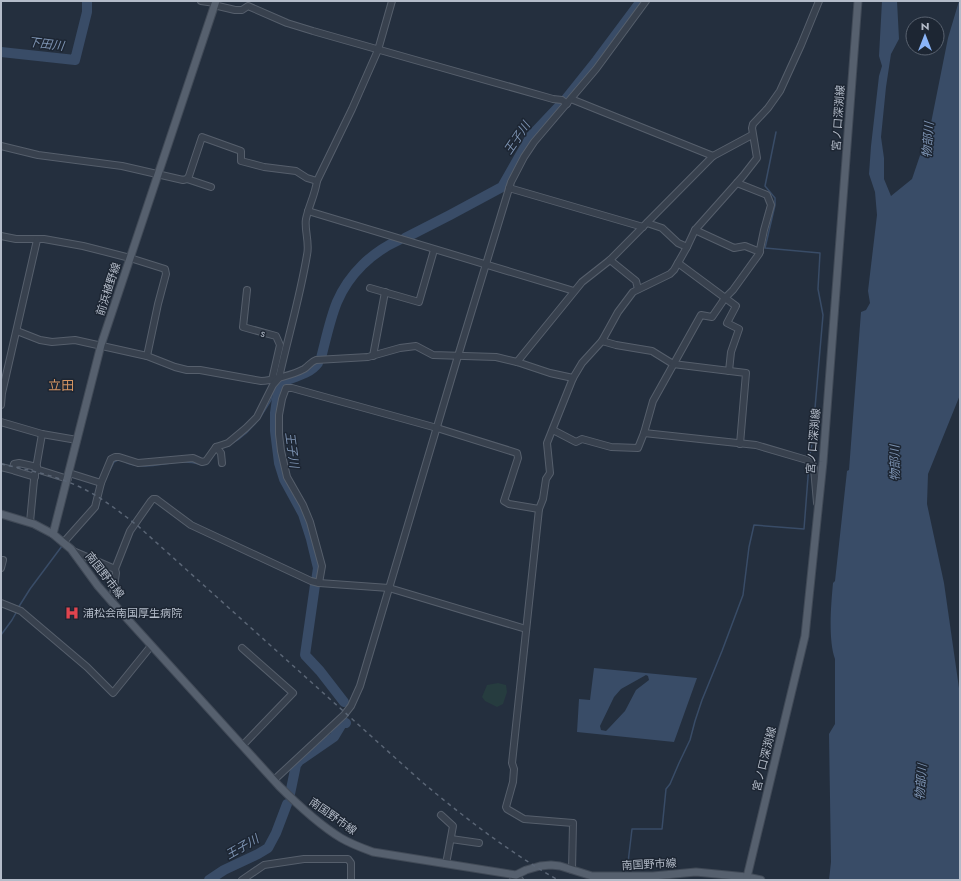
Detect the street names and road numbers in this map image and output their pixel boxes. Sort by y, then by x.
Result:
street label: 宮ノ口深渕線 [828,85,848,151]
street label: 前浜植野線 [92,260,124,318]
street label: s [259,325,268,341]
street label: 宮ノ口深渕線 [802,407,824,475]
street label: 南国野市線 [82,548,128,602]
street label: 宮ノ口深渕線 [748,725,780,793]
street label: 南国野市線 [306,794,360,838]
street label: 南国野市線 [621,855,677,873]

